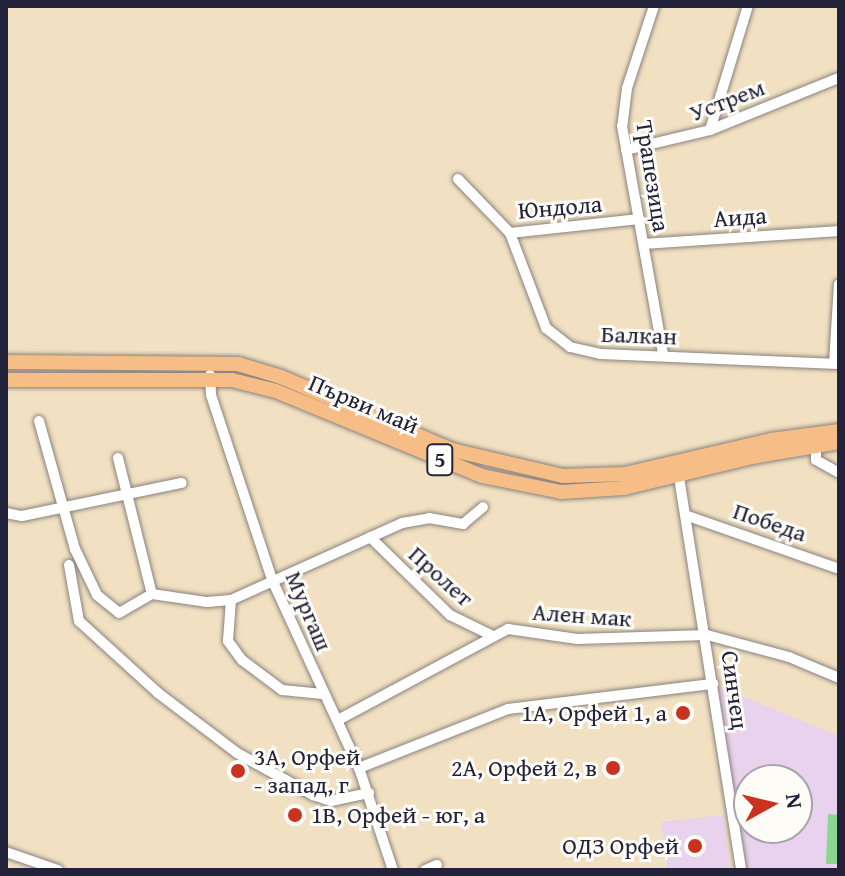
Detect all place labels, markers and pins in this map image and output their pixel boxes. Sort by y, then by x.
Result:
place label: 1А, Орфей 1, а [521,699,667,727]
marker: 1А, Орфей 1, а [674,704,692,722]
place label: 3А, Орфей - запад, г [254,743,360,799]
place label: 2А, Орфей 2, в [451,754,597,782]
marker: 2А, Орфей 2, в [604,759,622,777]
marker: 3А, Орфей - запад, г [229,762,247,780]
place label: 1В, Орфей - юг, а [311,801,485,829]
marker: 1В, Орфей - юг, а [286,806,304,824]
place label: ОДЗ Орфей [562,832,679,860]
marker: ОДЗ Орфей [686,837,704,855]

